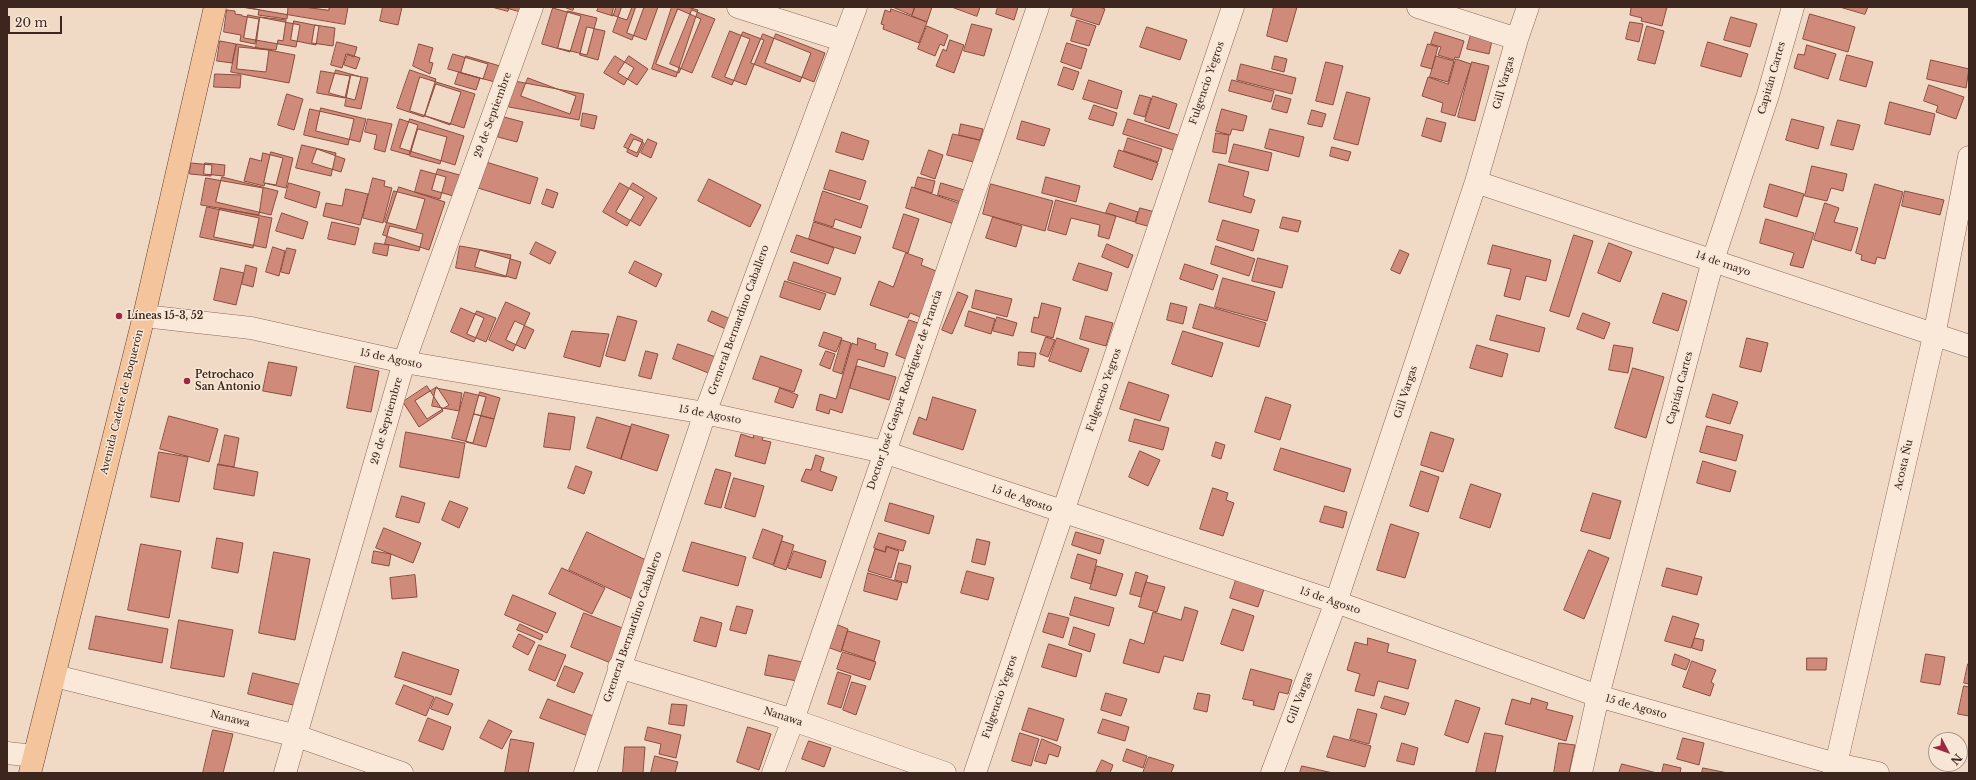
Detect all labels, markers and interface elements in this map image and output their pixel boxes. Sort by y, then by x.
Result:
scale bar [10,8,64,34]
text: 20 m [15,15,47,30]
street label: Fulgencio Yegros [1187,40,1227,126]
street label: Capitán Cartes [1756,40,1788,116]
street label: Gill Vargas [1491,55,1517,111]
street label: 29 de Septiembre [472,70,514,160]
street label: Greneral Bernardino Caballero [706,243,772,397]
street label: 14 de mayo [1694,249,1752,279]
street label: Doctor José Gaspar Rodríguez de Francia [865,289,945,491]
place label: Líneas 15-3, 52 [127,310,203,322]
marker: Líneas 15-3, 52 [114,311,124,321]
street label: Avenida Cadete de Boquerón [98,328,146,476]
street label: 15 de Agosto [359,347,423,371]
street label: Fulgencio Yegros [1084,347,1124,433]
street label: Capitán Cartes [1664,350,1696,426]
street label: Gill Vargas [1392,364,1420,420]
place label: Petrochaco San Antonio [195,369,261,392]
marker: Petrochaco San Antonio [182,376,192,386]
street label: 29 de Septiembre [369,376,405,466]
street label: 15 de Agosto [678,403,742,427]
street label: Acosta Ñu [1892,438,1916,492]
street label: 15 de Agosto [990,483,1054,515]
street label: Greneral Bernardino Caballero [601,550,665,704]
street label: 15 de Agosto [1298,585,1362,617]
street label: Fulgencio Yegros [980,654,1020,740]
street label: Gill Vargas [1285,670,1315,726]
street label: 15 de Agosto [1604,692,1668,722]
street label: Nanawa [762,705,804,729]
street label: Nanawa [209,708,251,730]
north arrow [1928,732,1968,772]
text: N [1948,751,1965,768]

